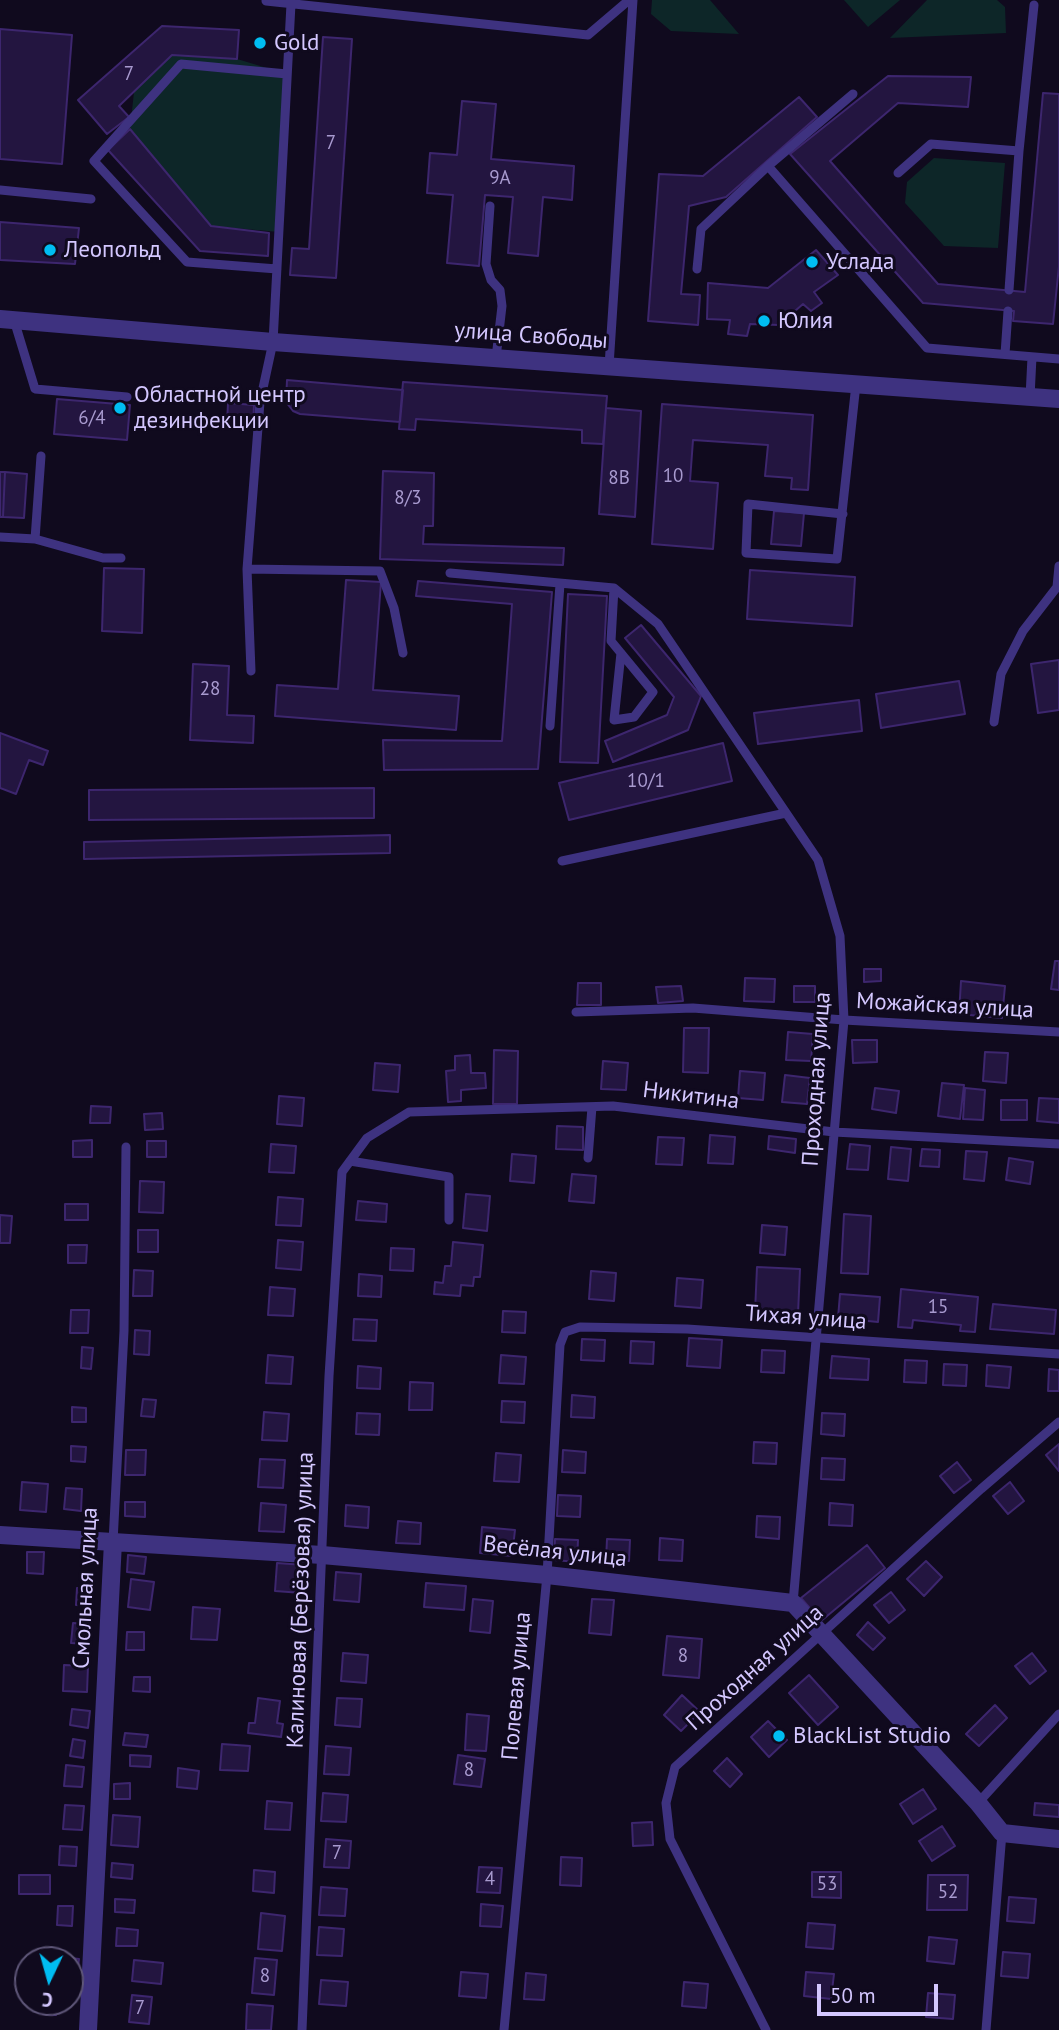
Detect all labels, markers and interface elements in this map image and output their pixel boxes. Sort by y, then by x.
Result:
place label: Gold [274,29,319,57]
marker: Gold [252,35,268,51]
house number: 7 [124,64,134,86]
house number: 7 [326,133,336,155]
house number: 9А [489,168,511,190]
place label: Леопольд [64,236,161,264]
marker: Леопольд [42,242,58,258]
place label: Услада [826,248,894,276]
marker: Услада [804,254,820,270]
place label: Юлия [778,307,833,335]
marker: Юлия [756,313,772,329]
street label: улица Свободы [453,317,609,355]
place label: Областной центр дезинфекции [134,381,306,435]
marker: Областной центр дезинфекции [112,400,128,416]
house number: 6/4 [78,408,106,430]
house number: 10 [663,466,683,488]
house number: 8В [608,468,630,490]
house number: 8/3 [394,488,422,510]
house number: 28 [200,679,220,701]
house number: 10/1 [627,771,665,793]
street label: Можайская улица [855,988,1035,1024]
street label: Проходная улица [797,991,837,1167]
street label: Никитина [641,1076,741,1116]
house number: 15 [928,1297,948,1319]
street label: Тихая улица [744,1300,868,1336]
street label: Калиновая (Берёзовая) улица [282,1451,320,1749]
street label: Смольная улица [68,1506,104,1670]
street label: Весёлая улица [482,1531,628,1573]
street label: Проходная улица [681,1599,829,1737]
street label: Полевая улица [497,1611,537,1761]
house number: 8 [678,1646,688,1668]
place label: BlackList Studio [793,1722,951,1750]
marker: BlackList Studio [771,1728,787,1744]
house number: 8 [464,1760,474,1782]
house number: 7 [332,1843,342,1865]
house number: 4 [485,1869,495,1891]
house number: 53 [817,1874,837,1896]
house number: 52 [938,1882,958,1904]
north arrow [14,1946,84,2016]
house number: 8 [260,1966,270,1988]
scale bar [821,1970,942,2014]
text: 50 m [830,1982,876,2009]
text: С [41,1988,54,2012]
house number: 7 [135,1998,145,2020]

